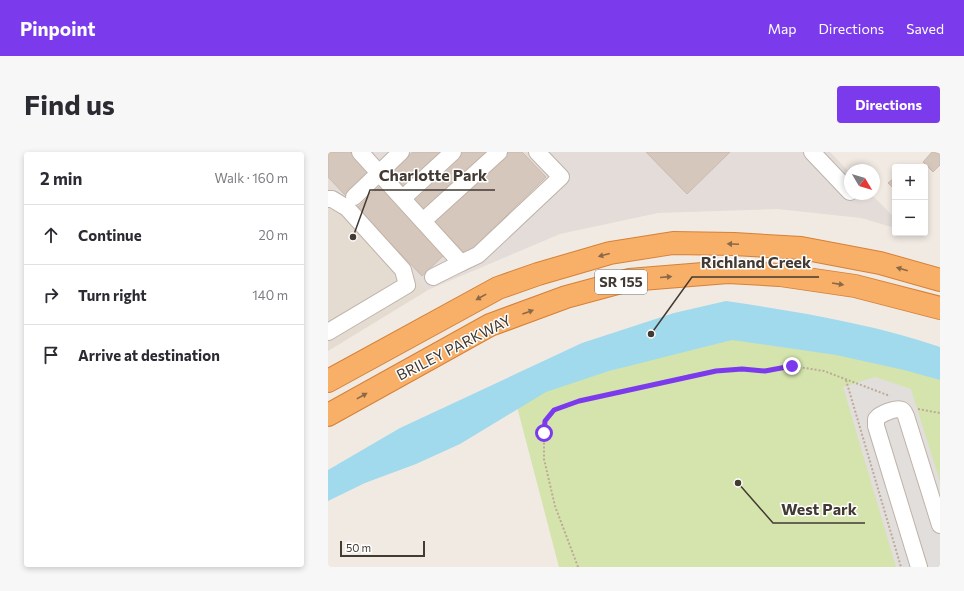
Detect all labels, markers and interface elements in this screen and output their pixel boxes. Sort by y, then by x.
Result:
text: Pinpoint [20,17,96,40]
text: Map [768,20,797,37]
text: Directions [819,20,884,37]
text: Saved [906,20,944,37]
button: Directions [837,86,940,123]
text: Find us [24,87,115,121]
callout: Charlotte Park [370,162,495,190]
north arrow [844,164,880,200]
map controls [892,164,928,236]
button: + [892,164,928,200]
text: Charlotte Park [379,165,488,184]
text: 2 min [40,168,82,189]
text: Walk · 160 m [214,170,288,186]
button: − [892,200,928,236]
icon: ahead [40,224,62,246]
text: Continue [78,226,142,244]
text: 20 m [259,227,288,243]
one-way arrow [726,241,739,247]
callout: Richland Creek [692,249,819,277]
one-way arrow [598,252,610,258]
text: Richland Creek [701,252,812,271]
one-way arrow [896,266,908,272]
road number: SR 155 [595,270,647,294]
one-way arrow [660,273,673,280]
one-way arrow [832,281,844,287]
icon: right [40,284,62,306]
text: Turn right [78,286,147,304]
text: 140 m [252,287,288,303]
one-way arrow [476,294,487,301]
one-way arrow [522,308,534,314]
street label: BRILEY PARKWAY [393,310,514,384]
icon: arrive [40,344,62,366]
text: Arrive at destination [78,346,220,364]
route end [783,357,801,375]
one-way arrow [356,393,368,399]
route start [535,424,553,442]
callout: West Park [773,495,865,523]
text: West Park [781,499,858,518]
scale bar [340,539,425,558]
text: 50 m [346,541,371,554]

